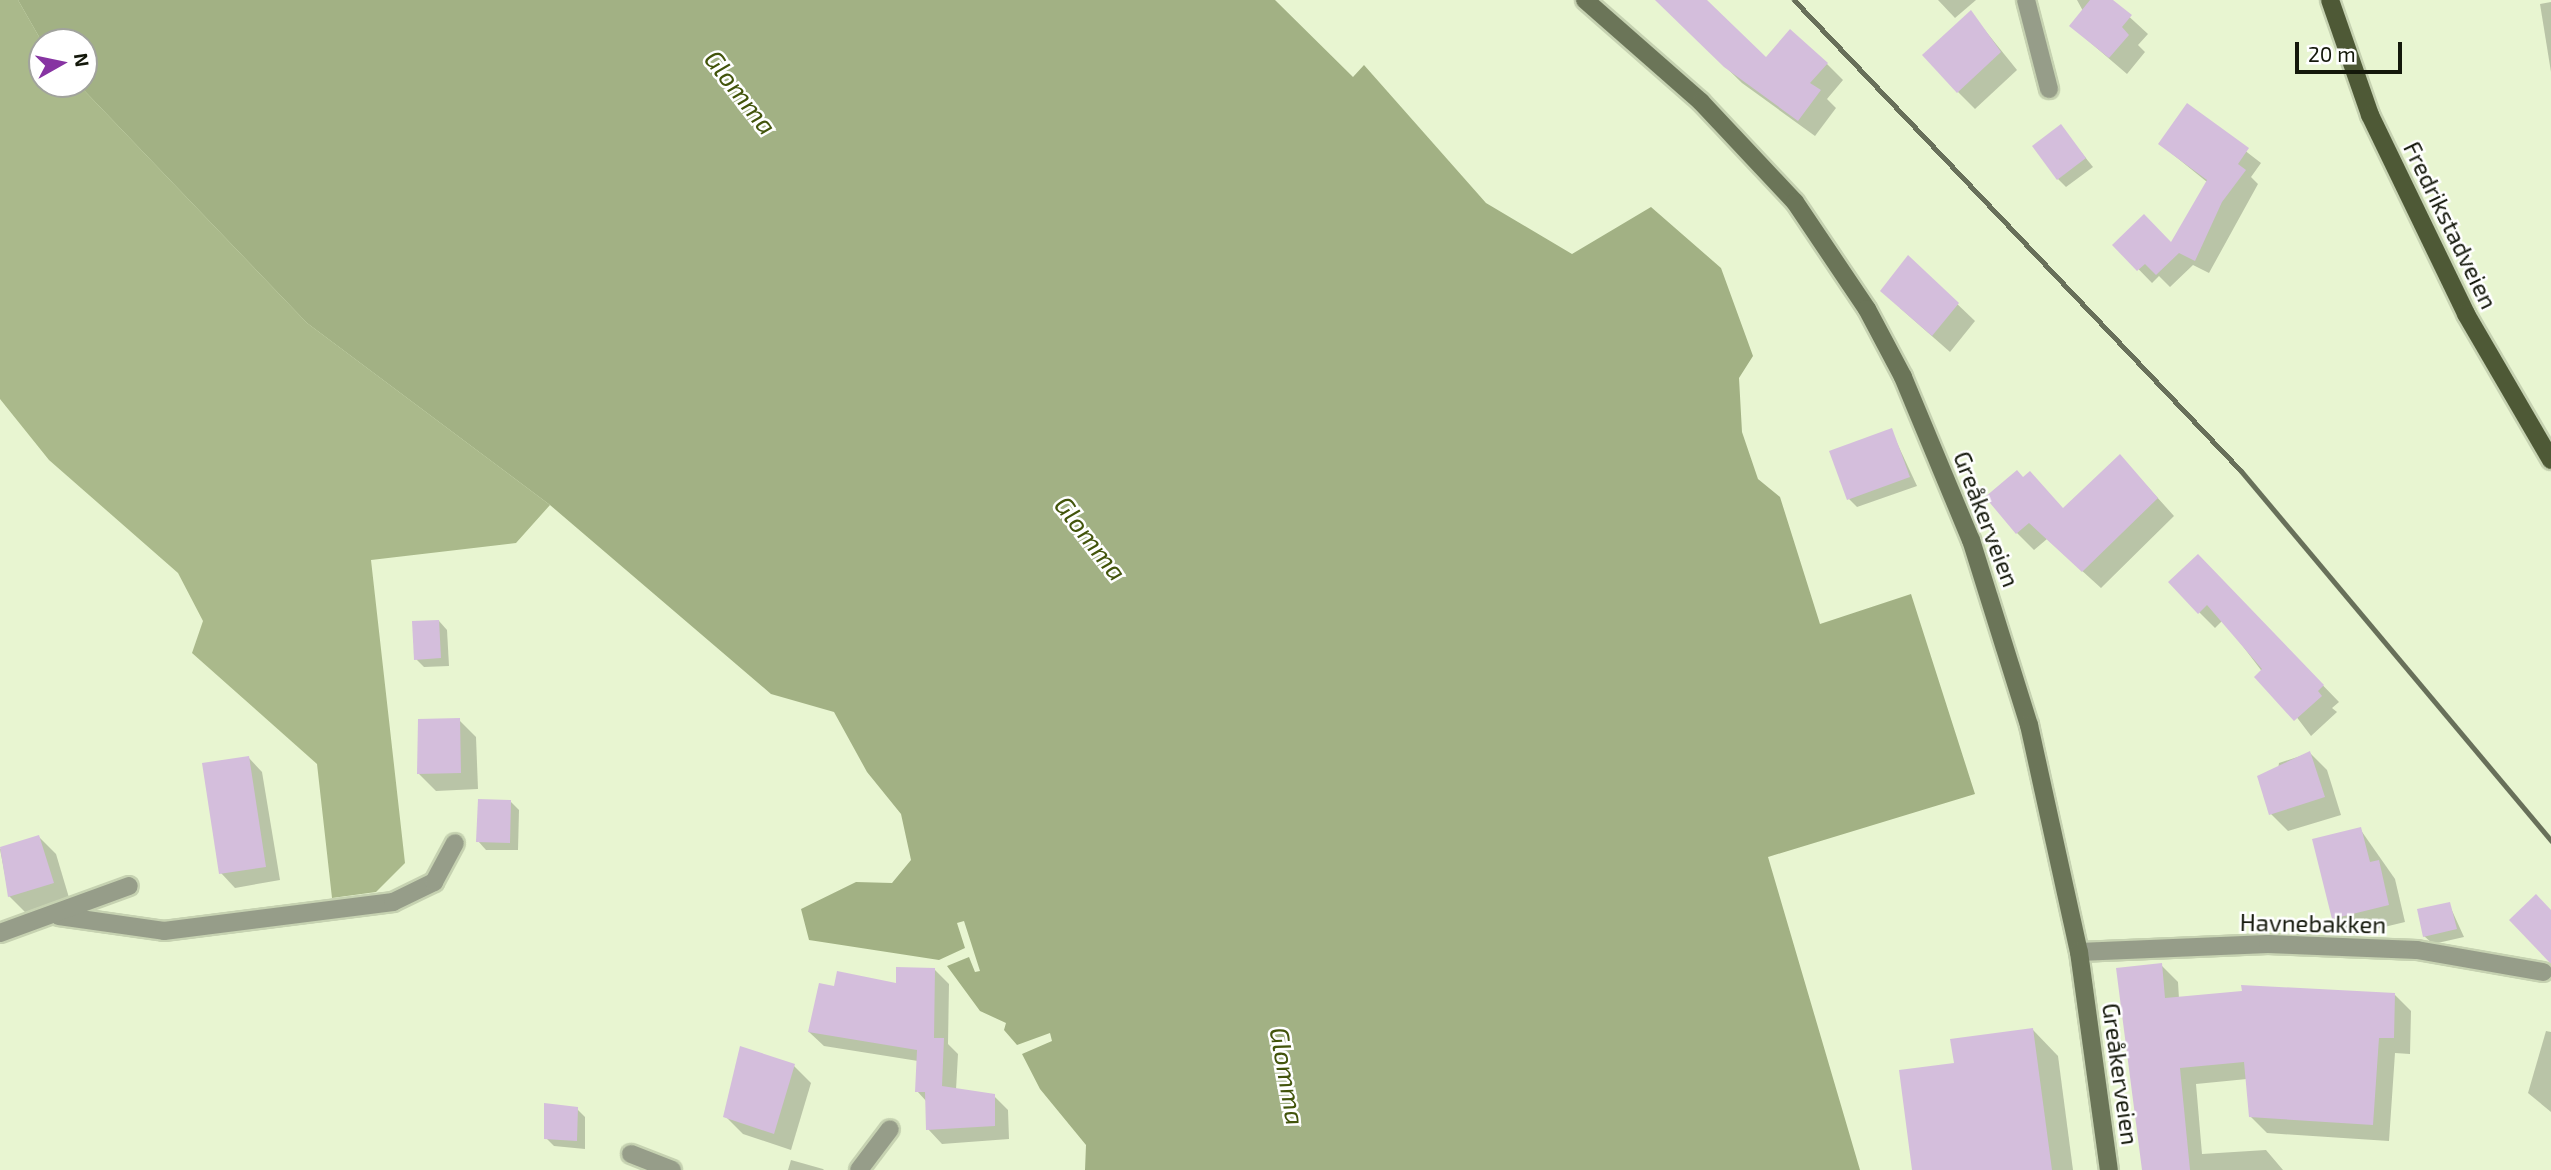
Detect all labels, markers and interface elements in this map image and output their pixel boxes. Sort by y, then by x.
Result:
north arrow [28,28,98,98]
scale bar [2299,28,2406,72]
text: 20 m [2308,41,2356,66]
water label: Glomma [698,43,784,141]
text: N [70,51,95,69]
street label: Fredrikstadveien [2398,137,2504,313]
street label: Greåkerveien [1948,447,2026,591]
water label: Glomma [1048,489,1134,587]
street label: Havnebakken [2239,907,2387,939]
street label: Greåkerveien [2097,1001,2145,1147]
water label: Glomma [1264,1025,1312,1127]

